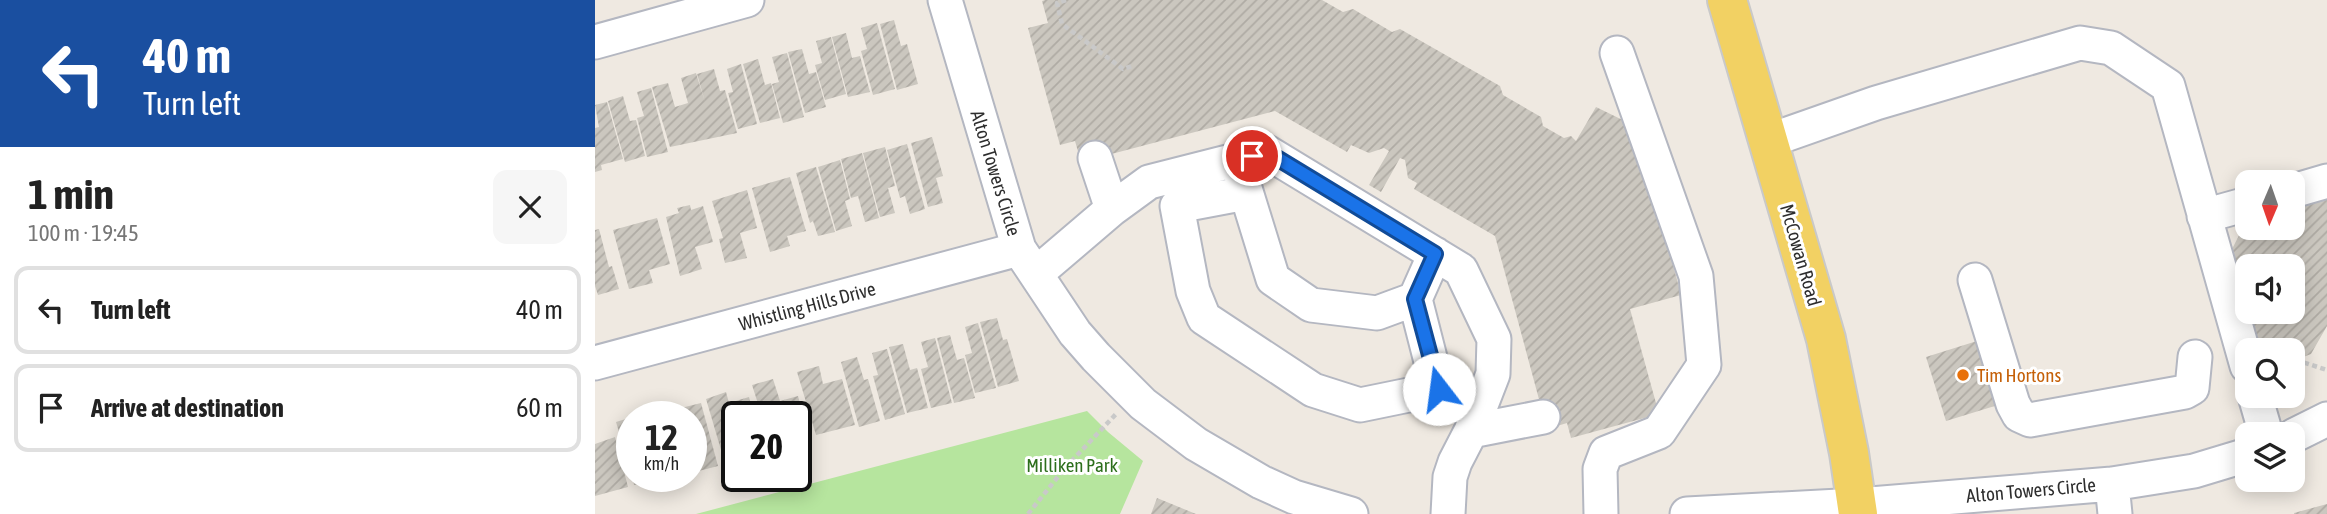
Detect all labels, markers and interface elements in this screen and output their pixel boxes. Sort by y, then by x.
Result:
text: 40 m [143,27,231,83]
icon: left [28,28,119,119]
text: Turn left [143,85,241,122]
street label: Alton Towers Circle [966,108,1026,238]
pin [1222,126,1282,186]
icon: arrive [1233,137,1271,175]
text: 1 min [28,170,114,218]
button: close [493,170,567,244]
north arrow [2235,170,2305,240]
map controls [2235,170,2305,492]
street label: McCowan Road [1776,201,1826,309]
text: 100 m · 19:45 [28,220,139,246]
button: sound [2235,254,2305,324]
street label: Whistling Hills Drive [736,277,878,335]
icon: left [32,291,70,329]
text: Turn left [91,295,171,325]
text: 40 m [516,295,563,325]
button: search [2235,338,2305,408]
position arrow [1402,352,1476,426]
place label: Tim Hortons [1977,364,2061,386]
marker: Tim Hortons [1955,367,1971,383]
icon: arrive [32,389,70,427]
text: Arrive at destination [91,393,284,423]
text: 60 m [516,393,563,423]
speed limit sign: 20 [721,401,812,492]
text: 12 [645,417,678,457]
button: layers [2235,422,2305,492]
text: km/h [644,453,679,474]
park label: Milliken Park [1026,454,1118,476]
street label: Alton Towers Circle [1965,473,2097,507]

